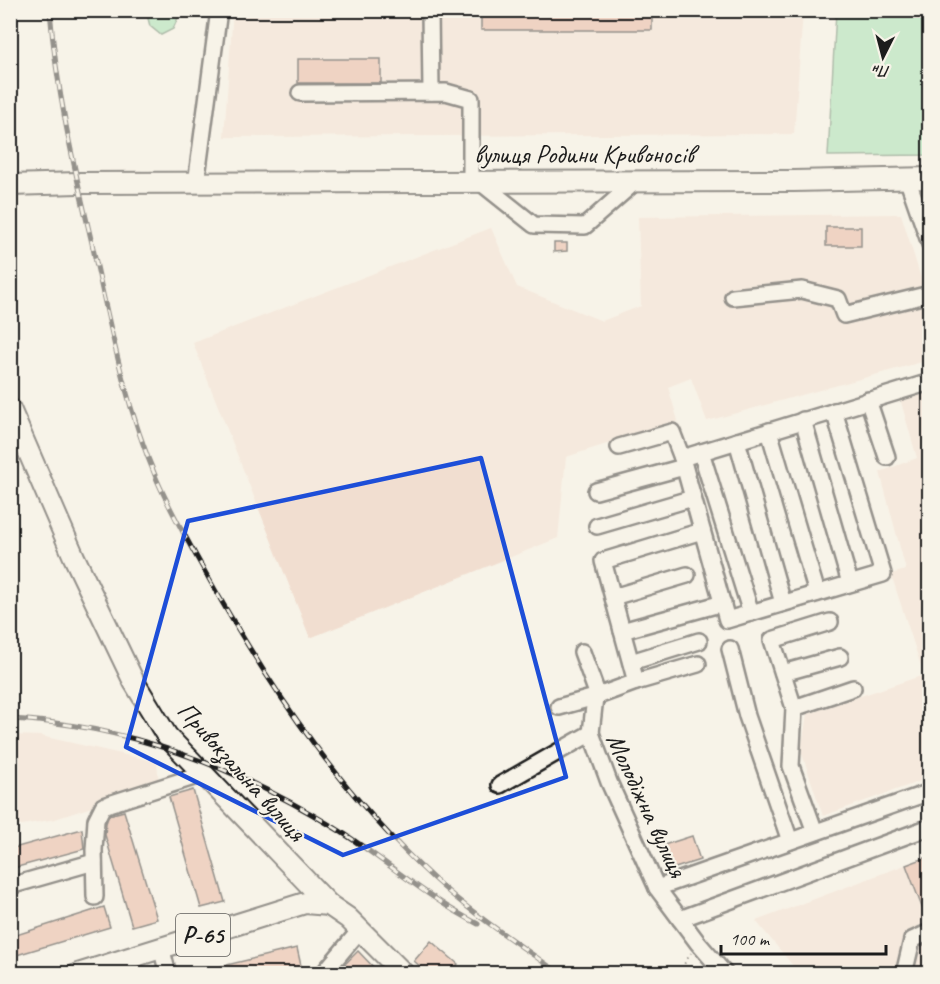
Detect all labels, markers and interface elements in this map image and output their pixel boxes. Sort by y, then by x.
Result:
north arrow [853,27,913,87]
text: Пн [871,60,891,82]
street label: вулиця Родини Кривоносів [474,138,700,171]
street label: Привокзальна вулиця [169,694,314,850]
street label: Молодіжна вулиця [599,728,695,884]
road number: Р-65 [176,914,230,956]
scale bar [721,918,886,956]
text: 100 m [730,928,771,950]

